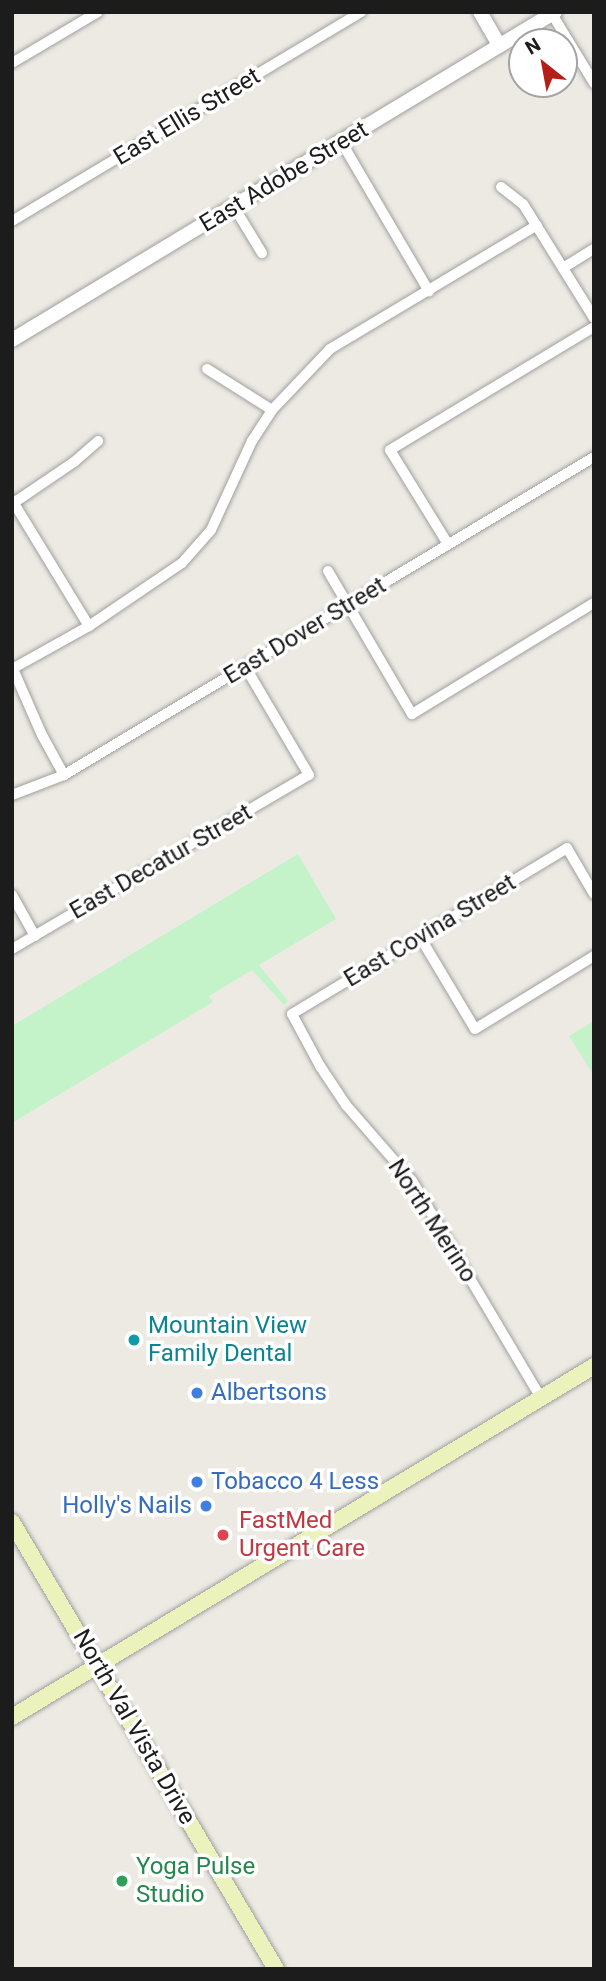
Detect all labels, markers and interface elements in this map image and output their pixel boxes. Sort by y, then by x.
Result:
north arrow [508,28,578,98]
text: N [521,33,545,60]
street label: East Ellis Street [109,62,265,172]
street label: East Adobe Street [195,115,373,239]
street label: East Dover Street [219,571,391,691]
street label: East Decatur Street [65,798,257,926]
street label: East Covina Street [339,868,521,994]
street label: North Merino [381,1154,483,1288]
place label: Mountain View Family Dental [148,1312,307,1368]
marker: Mountain View Family Dental [126,1332,142,1348]
place label: Albertsons [211,1379,327,1407]
marker: Albertsons [189,1385,205,1401]
place label: Tobacco 4 Less [211,1468,379,1496]
marker: Tobacco 4 Less [189,1474,205,1490]
place label: Holly's Nails [62,1492,192,1520]
marker: Holly's Nails [198,1498,214,1514]
place label: FastMed Urgent Care [239,1507,365,1563]
marker: FastMed Urgent Care [213,1525,233,1545]
street label: North Val Vista Drive [66,1624,202,1830]
place label: Yoga Pulse Studio [136,1853,255,1909]
marker: Yoga Pulse Studio [114,1873,130,1889]

